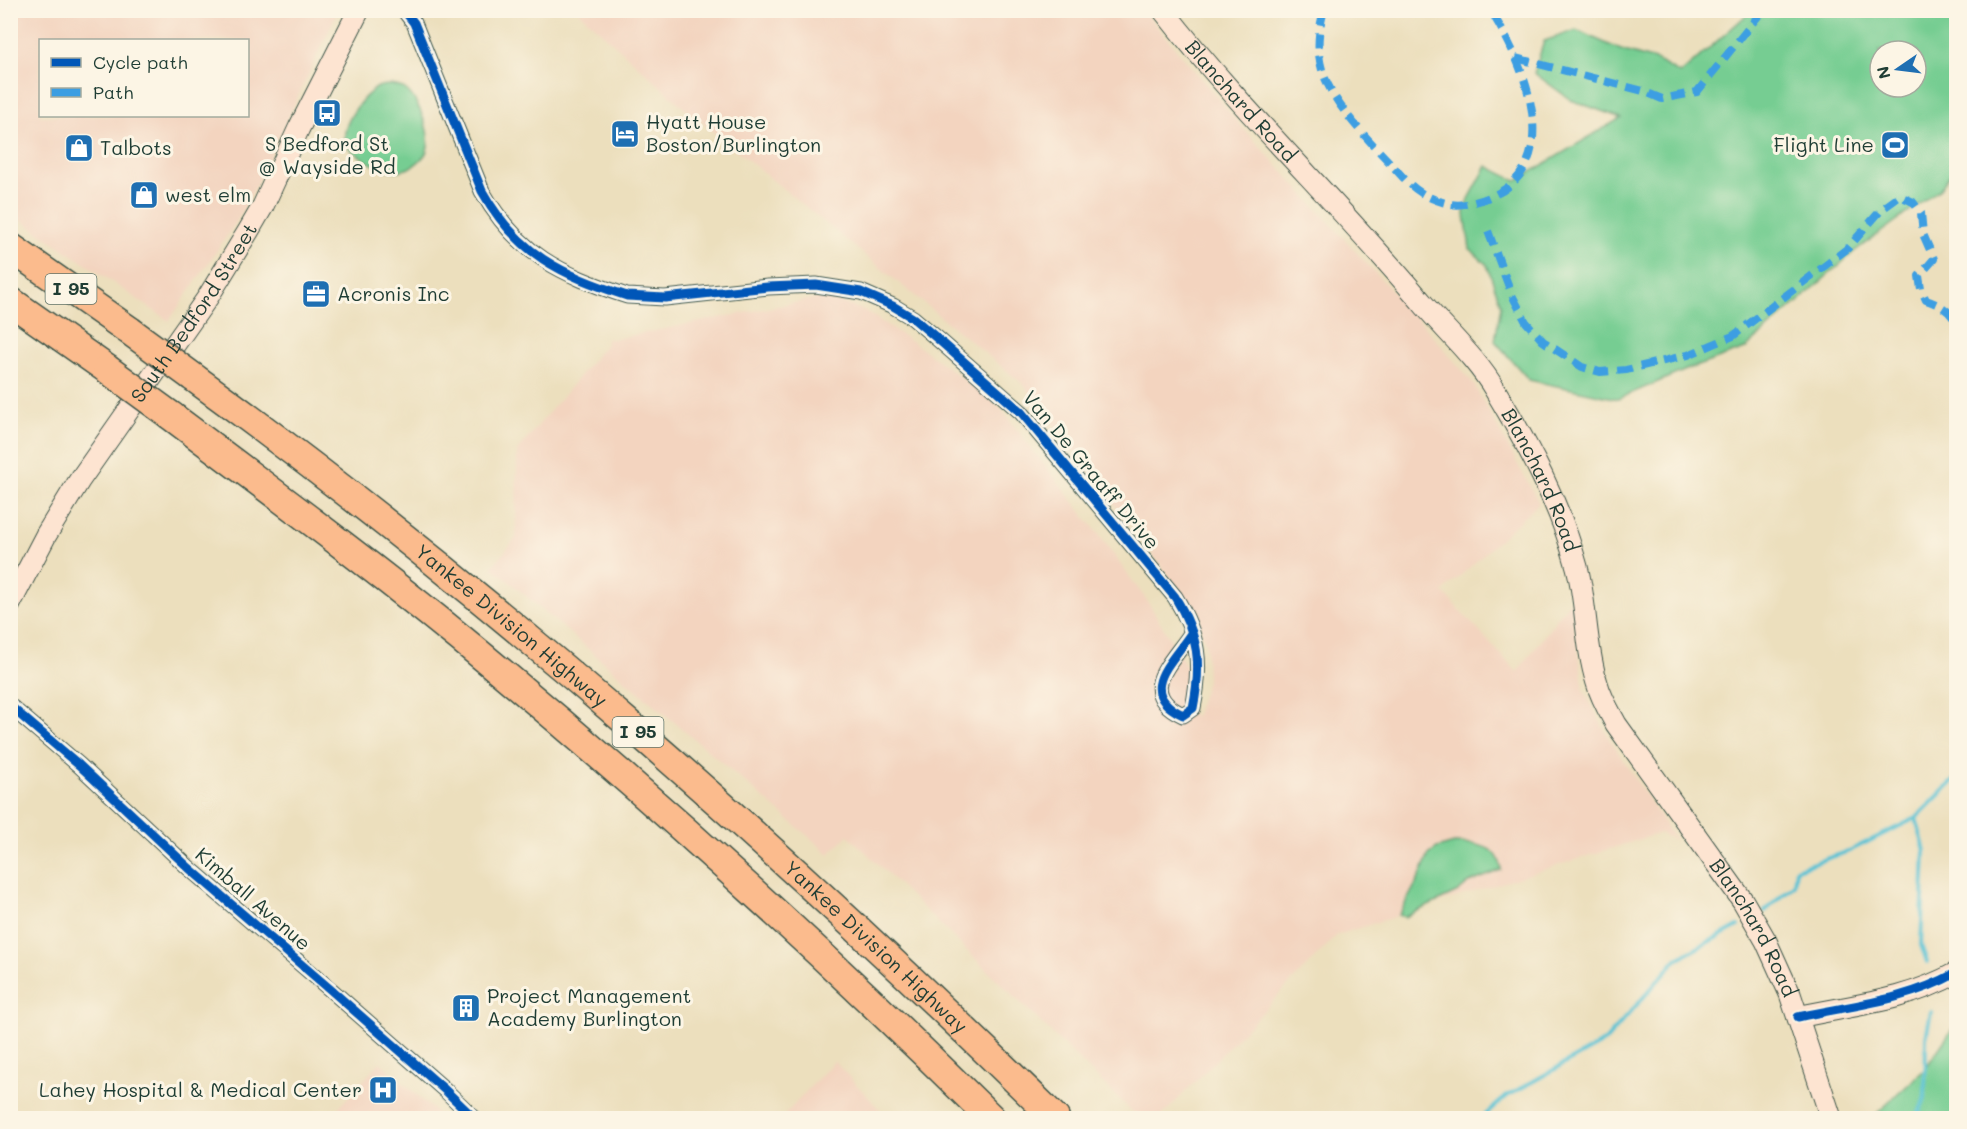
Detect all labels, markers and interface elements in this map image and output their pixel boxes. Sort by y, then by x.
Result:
street label: Blanchard Road [1180,34,1303,167]
legend [39,39,249,117]
north arrow [1868,39,1928,99]
text: Cycle path [93,50,188,74]
text: N [1871,64,1895,81]
text: Path [93,80,133,104]
bus stop icon: S Bedford St @ Wayside Rd [311,97,343,129]
place label: Hyatt House Boston/Burlington [646,108,821,157]
hotel icon: Hyatt House Boston/Burlington [609,118,641,150]
sports icon: Flight Line [1879,129,1911,161]
place label: S Bedford St @ Wayside Rd [258,130,396,179]
place label: Flight Line [1774,131,1874,157]
shop icon: Talbots [63,132,95,164]
place label: Talbots [100,134,172,160]
shop icon: west elm [128,179,160,211]
place label: west elm [165,181,251,207]
street label: South Bedford Street [124,218,262,407]
road number: I 95 [46,274,97,304]
office icon: Acronis Inc [300,278,332,310]
place label: Acronis Inc [337,280,449,306]
street label: Van De Graaff Drive [1018,384,1166,554]
street label: Blanchard Road [1496,403,1586,555]
street label: Yankee Division Highway [410,538,614,712]
road number: I 95 [612,717,664,747]
street label: Kimball Avenue [190,841,317,956]
street label: Blanchard Road [1704,853,1804,1001]
street label: Yankee Division Highway [779,854,974,1038]
place label: Project Management Academy Burlington [487,982,691,1031]
building icon: Project Management Academy Burlington [450,992,482,1024]
hospital icon: Lahey Hospital & Medical Center [367,1074,399,1106]
place label: Lahey Hospital & Medical Center [39,1076,362,1102]

